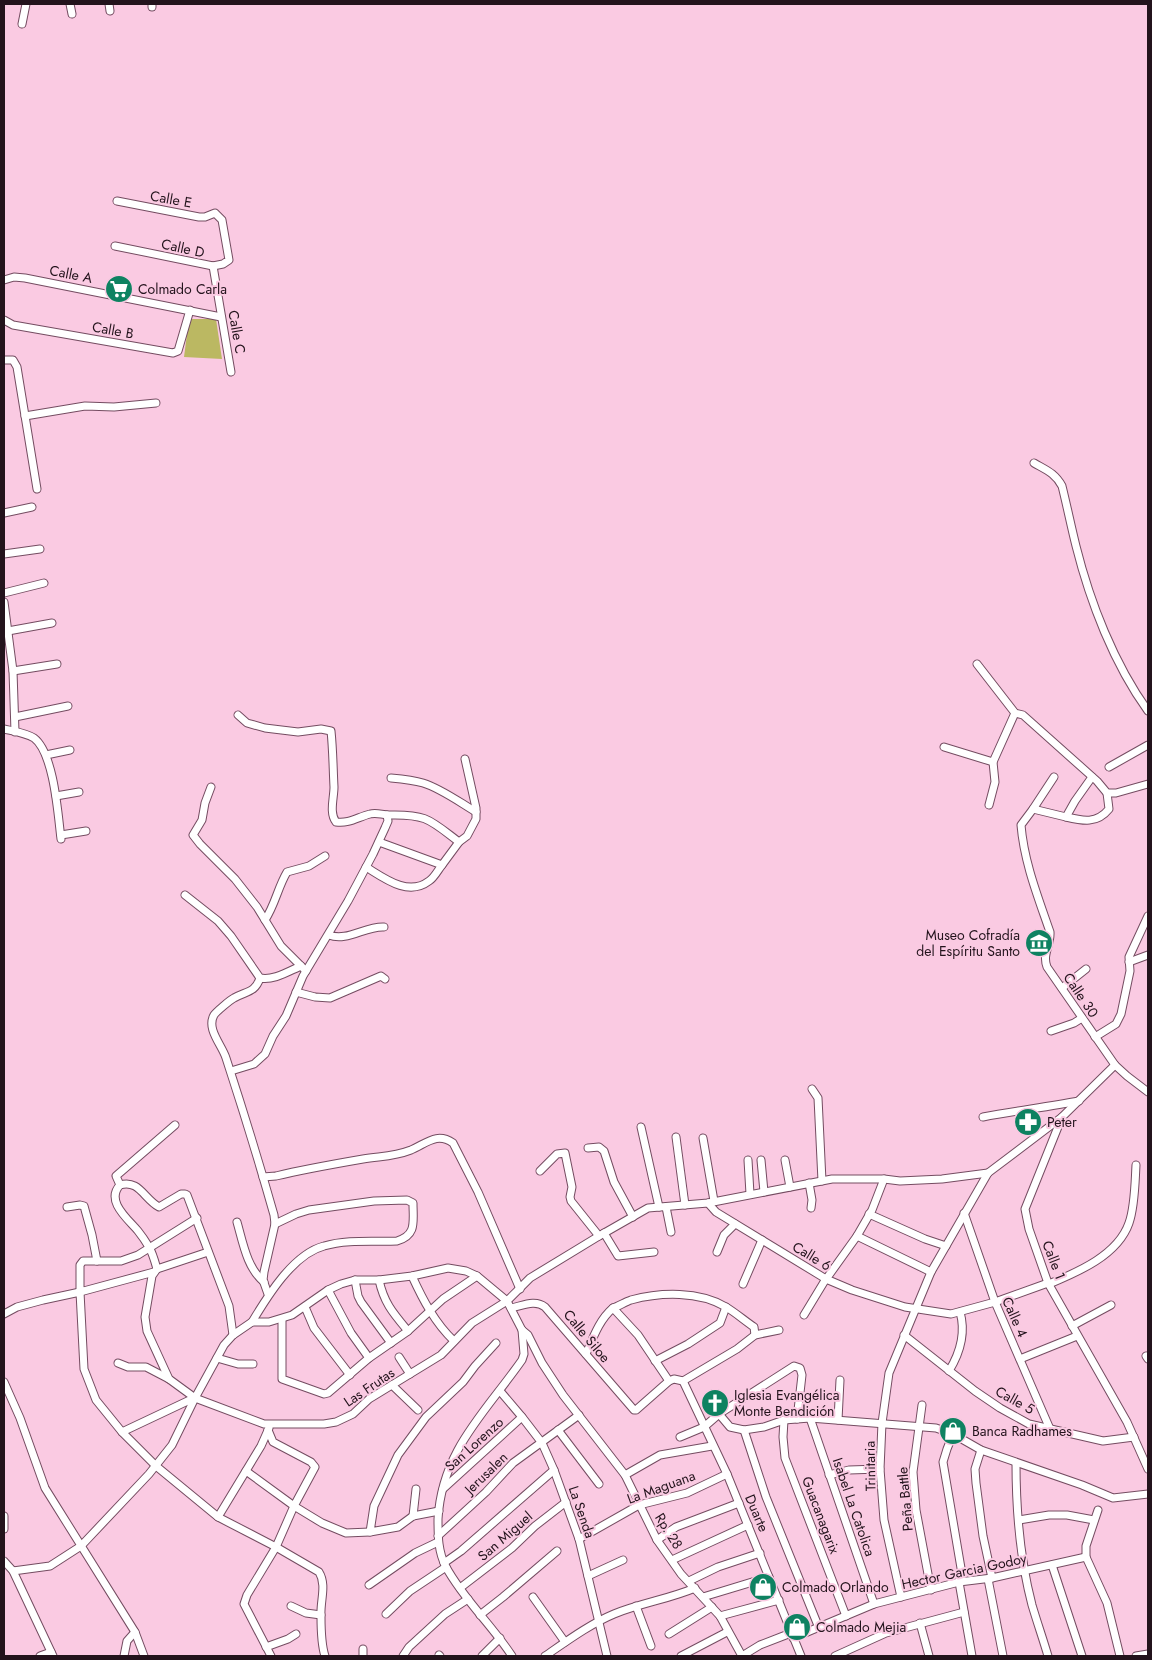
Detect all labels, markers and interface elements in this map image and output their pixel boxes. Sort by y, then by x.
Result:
street label: Calle E [149,186,193,212]
street label: Calle D [160,234,206,262]
street label: Calle A [48,260,95,288]
supermarket icon: Colmado Carla [104,274,134,304]
place label: Colmado Carla [138,279,227,299]
street label: Calle C [223,309,251,355]
street label: Calle B [91,317,136,344]
place label: Museo Cofradía del Espíritu Santo [916,925,1020,961]
museum icon: Museo Cofradía del Espíritu Santo [1024,928,1054,958]
street label: Calle 30 [1059,969,1103,1021]
pharmacy icon: Peter [1013,1107,1043,1137]
place label: Peter [1047,1112,1077,1132]
street label: Calle 6 [789,1237,835,1275]
street label: Calle 1 [1037,1238,1071,1282]
street label: Calle 4 [997,1294,1033,1340]
street label: Calle Siloe [559,1305,615,1367]
street label: Las Frutas [340,1362,399,1411]
street label: Calle 5 [992,1381,1038,1419]
place label: Iglesia Evangélica Monte Bendición [734,1385,839,1421]
church icon: Iglesia Evangélica Monte Bendición [700,1388,730,1418]
street label: San Lorenzo [440,1412,508,1476]
shop icon: Banca Radhames [938,1416,968,1446]
place label: Banca Radhames [972,1421,1072,1441]
street label: Trinitaria [860,1441,880,1491]
street label: Jerusalen [459,1447,512,1500]
street label: Isabel La Catolica [828,1455,880,1559]
street label: La Maguana [624,1465,698,1509]
street label: Peña Battle [892,1466,918,1532]
street label: Guacanagarix [797,1473,845,1557]
street label: La Senda [564,1483,600,1541]
street label: Duarte [740,1491,774,1535]
street label: San Miguel [473,1507,537,1565]
street label: Rp. 28 [650,1509,688,1553]
street label: Hector Garcia Godoy [900,1548,1029,1594]
shop icon: Colmado Orlando [748,1572,778,1602]
place label: Colmado Orlando [782,1577,889,1597]
shop icon: Colmado Mejia [782,1612,812,1642]
place label: Colmado Mejia [816,1617,906,1637]

